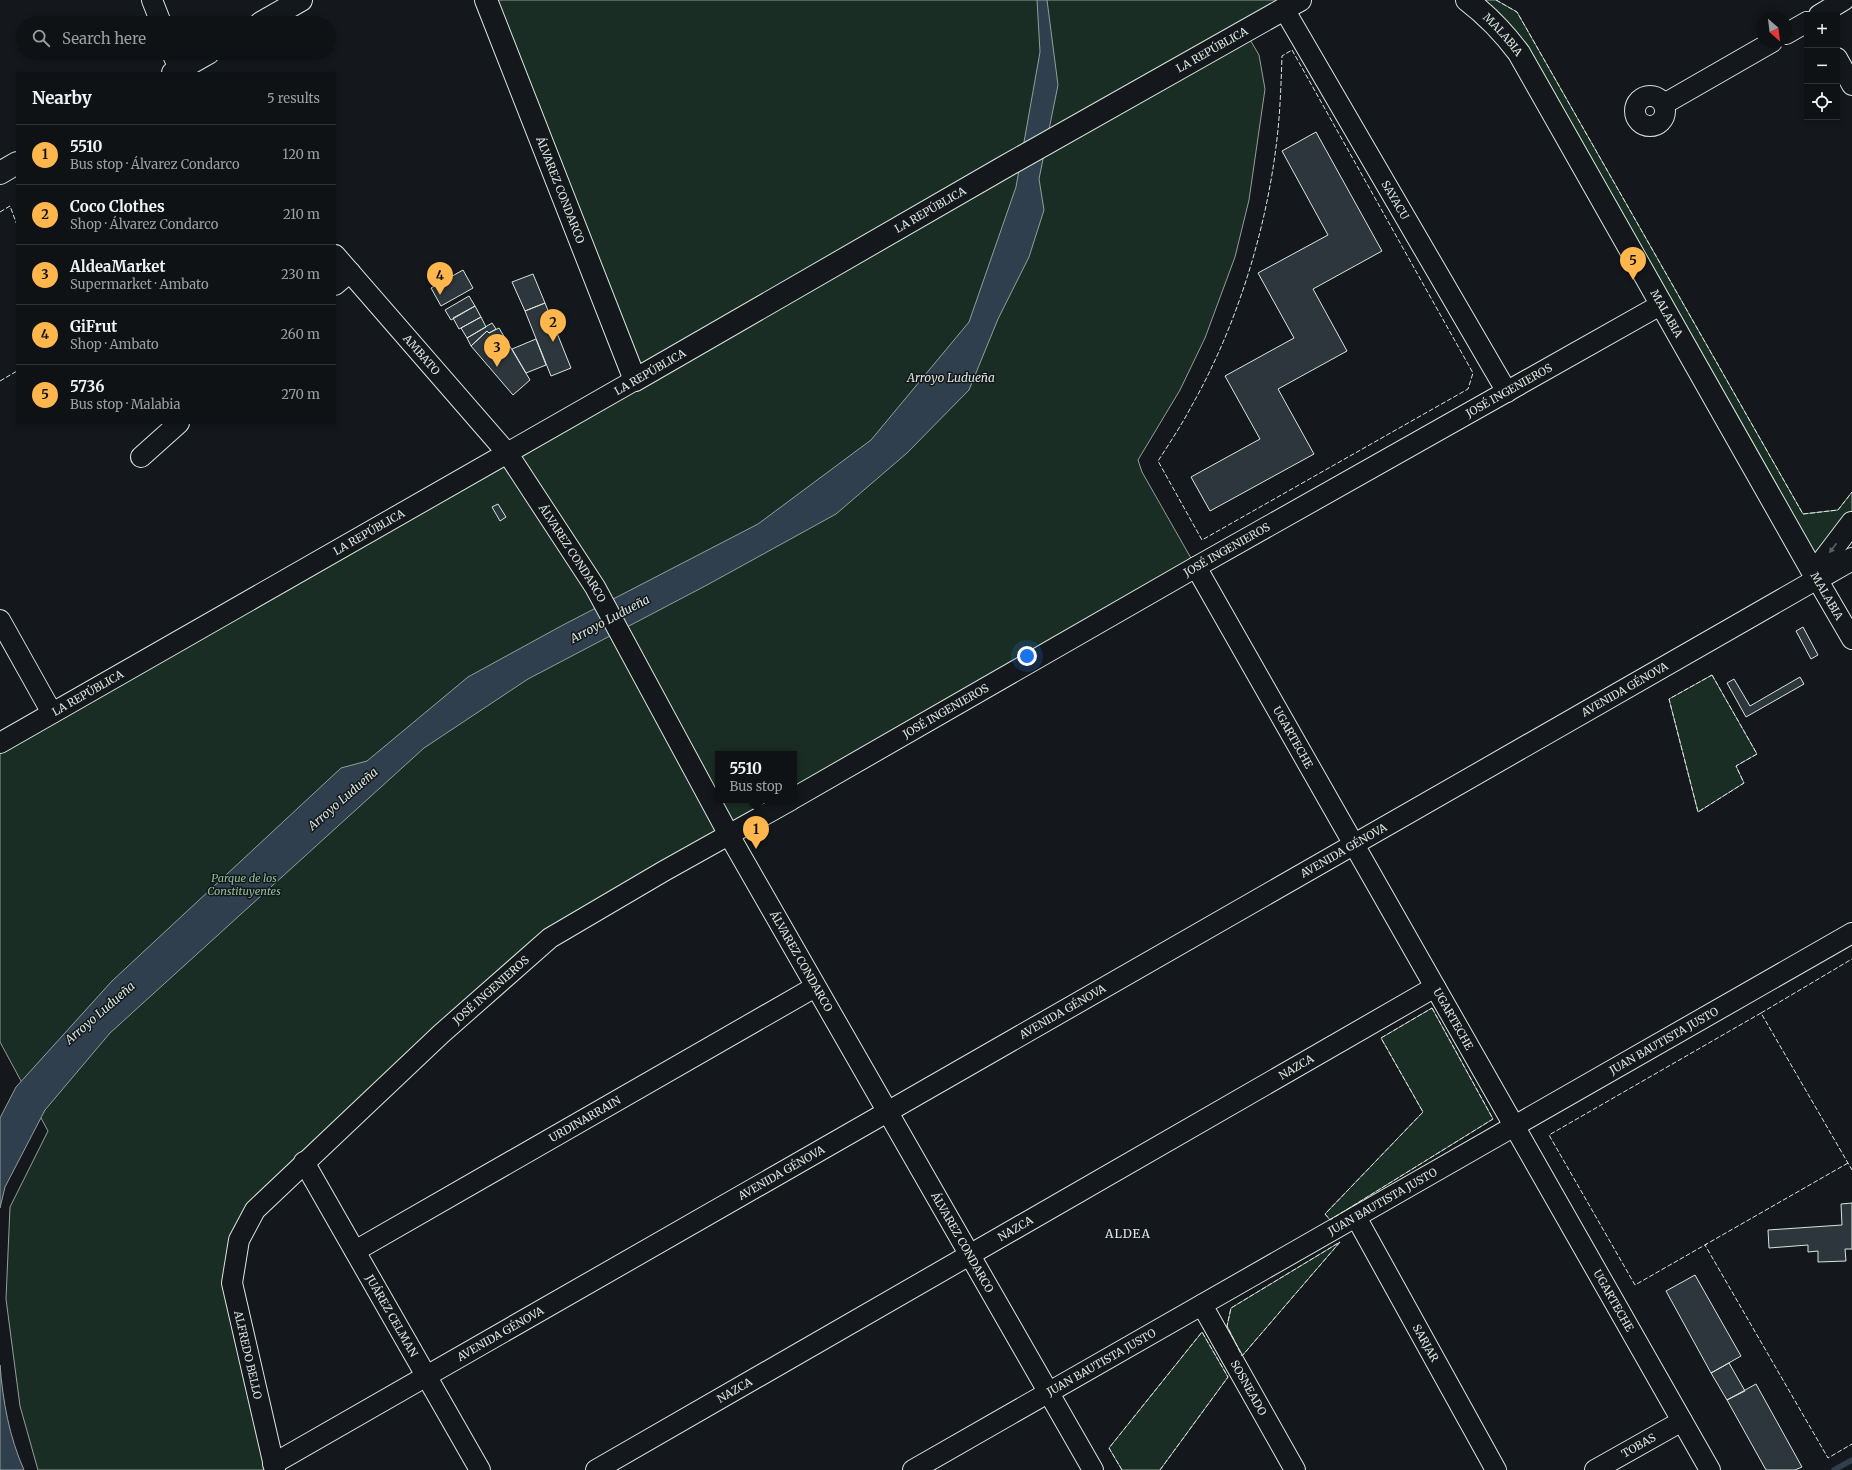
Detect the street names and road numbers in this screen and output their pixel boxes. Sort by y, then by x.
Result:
street label: MALABIA [1480,10,1526,59]
street label: LA REPÚBLICA [1174,24,1250,75]
street label: ÁLVAREZ CONDARCO [533,133,588,245]
street label: SAYACU [1378,178,1412,222]
street label: LA REPÚBLICA [892,184,969,236]
street label: MALABIA [1648,287,1686,340]
street label: AMBATO [400,331,443,378]
street label: LA REPÚBLICA [612,346,688,398]
street label: JOSÉ INGENIEROS [1462,360,1555,421]
street label: ÁLVAREZ CONDARCO [535,501,609,605]
street label: LA REPÚBLICA [331,506,407,558]
street label: JOSÉ INGENIEROS [1180,519,1273,580]
street label: MALABIA [1808,570,1846,623]
street label: AVENIDA GÉNOVA [1578,659,1671,720]
street label: LA REPÚBLICA [49,667,126,719]
street label: JOSÉ INGENIEROS [899,680,992,742]
street label: UGARTECHE [1270,704,1316,771]
street label: AVENIDA GÉNOVA [1297,820,1390,881]
street label: ÁLVAREZ CONDARCO [766,908,836,1014]
street label: JOSÉ INGENIEROS [449,952,532,1028]
street label: AVENIDA GÉNOVA [1016,981,1109,1042]
street label: UGARTECHE [1430,985,1476,1052]
street label: JUAN BAUTISTA JUSTO [1606,1004,1721,1078]
street label: NAZCA [1276,1051,1317,1082]
street label: URDINARRAIN [547,1093,624,1145]
street label: AVENIDA GÉNOVA [735,1142,827,1203]
street label: JUAN BAUTISTA JUSTO [1325,1165,1440,1239]
street label: ÁLVAREZ CONDARCO [928,1189,997,1295]
street label: NAZCA [995,1213,1036,1244]
street label: UGARTECHE [1590,1267,1637,1334]
street label: JUÁREZ CELMAN [362,1271,421,1360]
street label: AVENIDA GÉNOVA [454,1303,546,1365]
street label: ALFREDO BELLO [231,1308,265,1401]
street label: SARJAR [1410,1322,1442,1365]
street label: JUAN BAUTISTA JUSTO [1044,1326,1158,1399]
street label: SOSNEADO [1228,1358,1270,1418]
street label: NAZCA [715,1374,755,1406]
street label: TOBAS [1619,1430,1659,1461]

